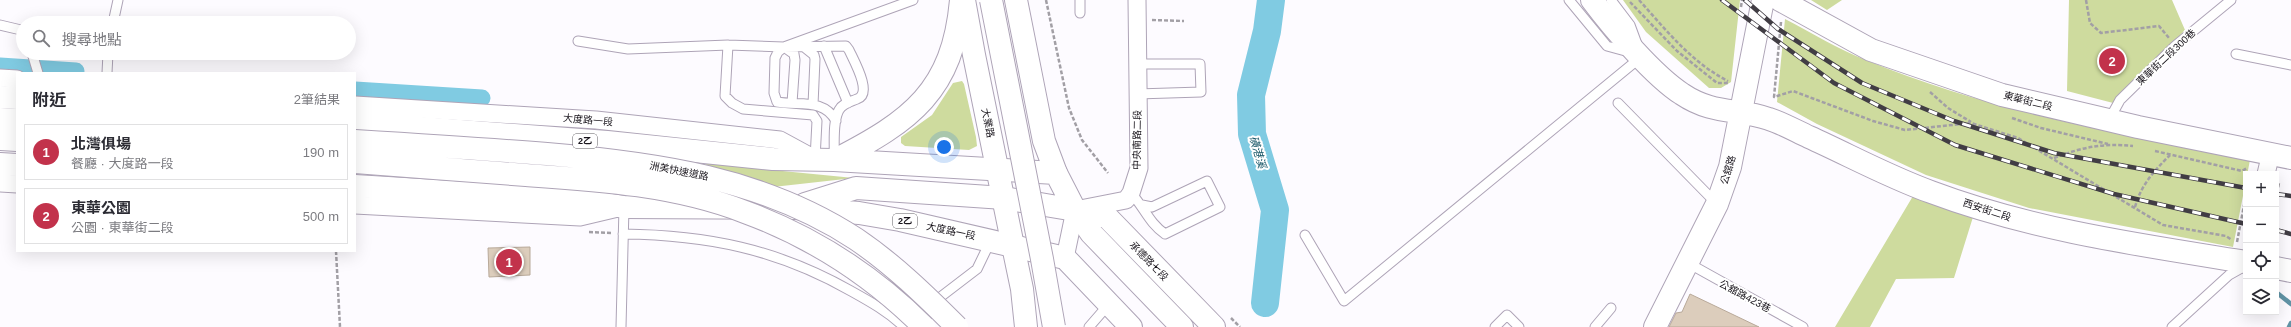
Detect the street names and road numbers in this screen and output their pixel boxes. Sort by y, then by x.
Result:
street label: 東華街二段300巷 [2134,27,2198,87]
street label: 東華街二段 [2002,90,2054,112]
street label: 大業路 [980,107,996,139]
street label: 中央南路二段 [1131,110,1143,170]
street label: 大度路一段 [563,112,613,128]
road number: 2乙 [573,134,597,148]
street label: 公舘路 [1718,154,1738,186]
street label: 洲美快速道路 [649,160,709,182]
street label: 西安街二段 [1962,197,2012,223]
road number: 2乙 [893,214,917,228]
street label: 大度路一段 [925,220,977,242]
street label: 承德路七段 [1128,239,1170,283]
street label: 公舘路423巷 [1717,278,1773,314]

